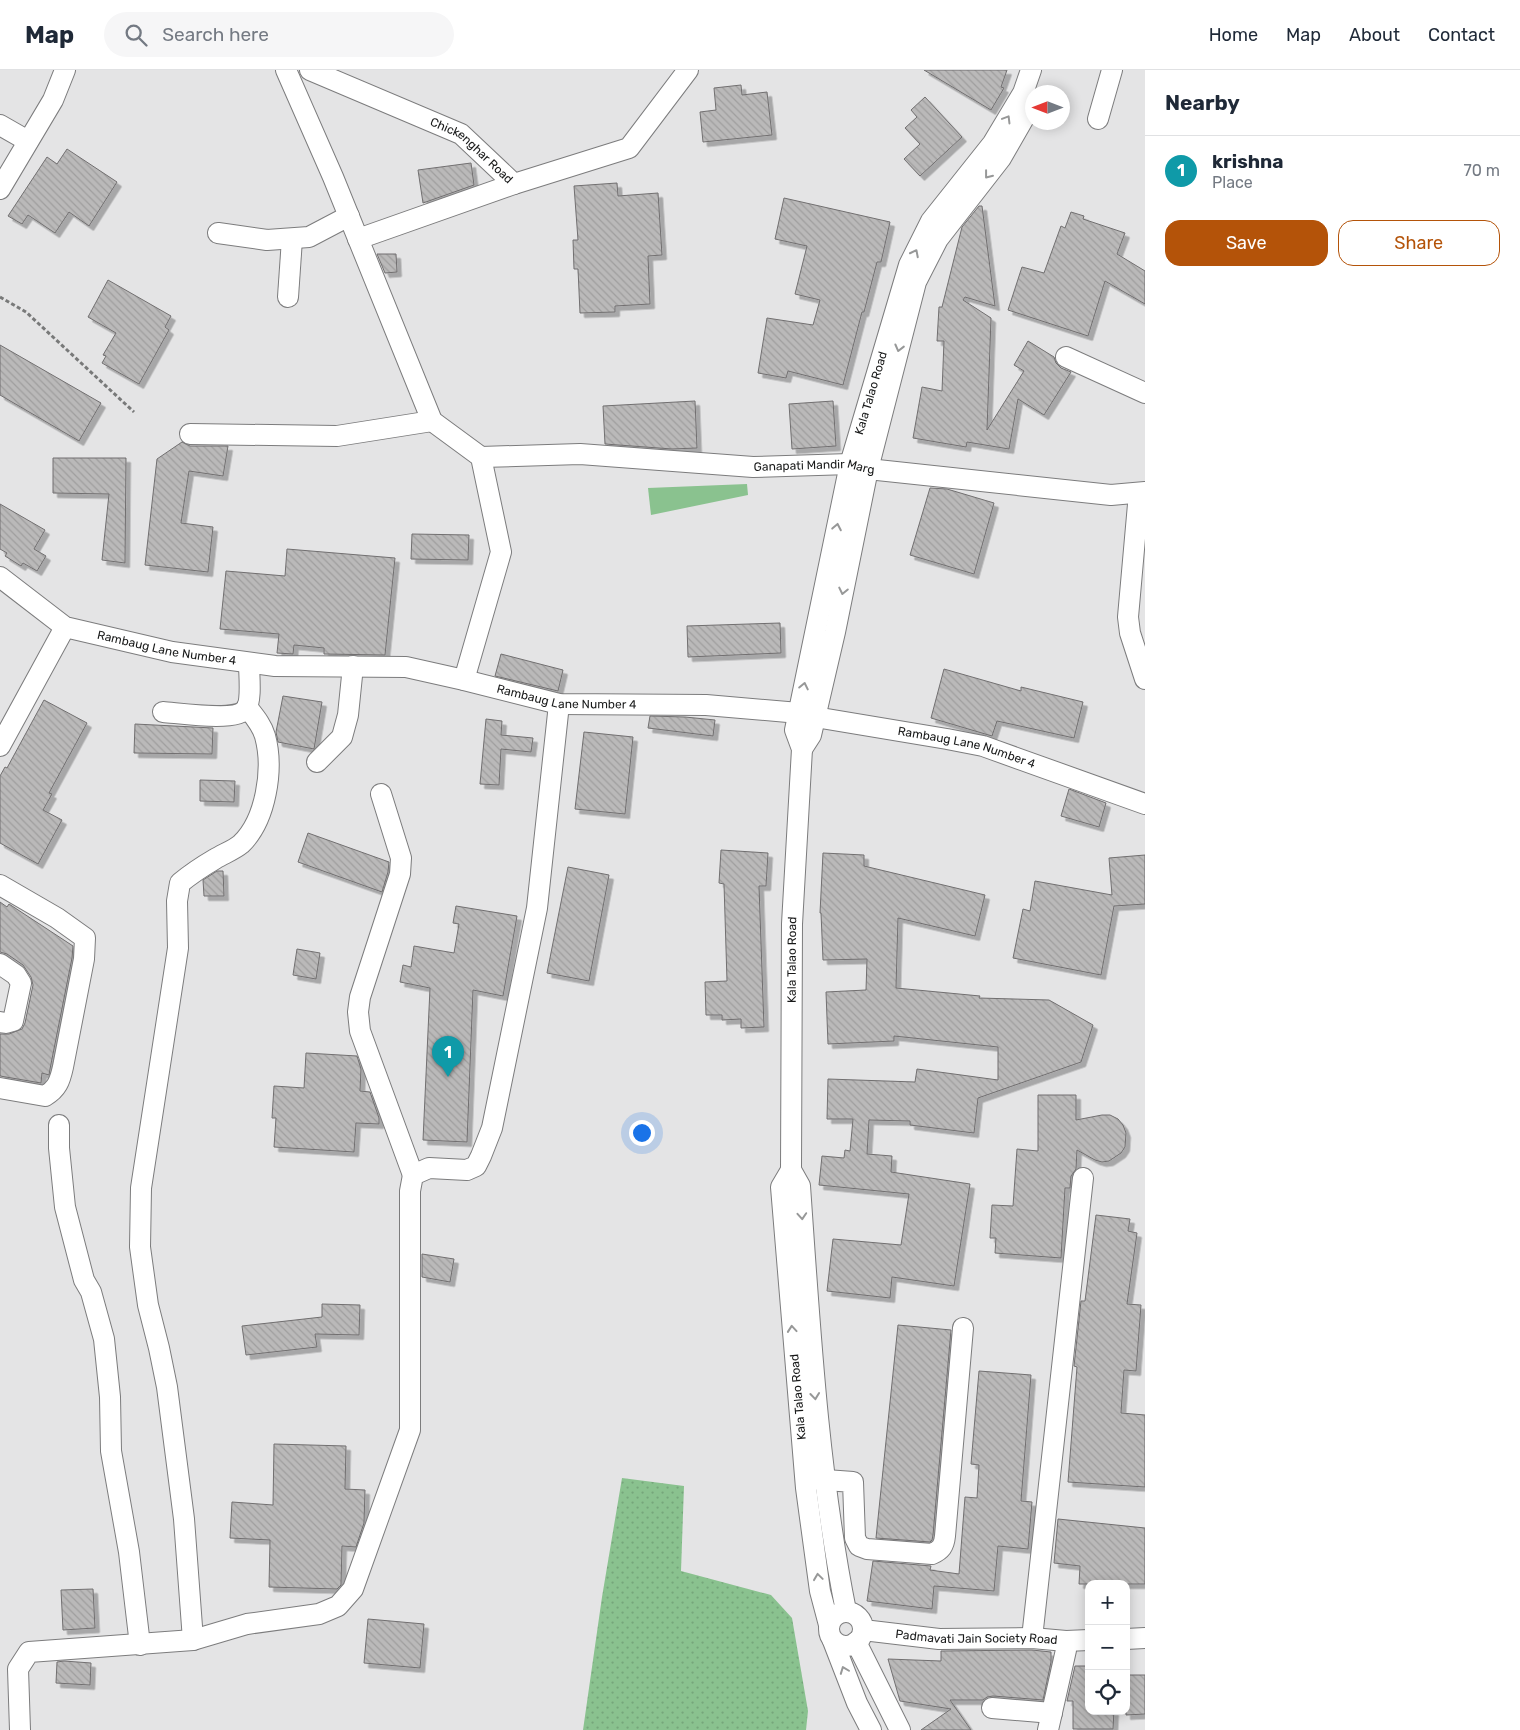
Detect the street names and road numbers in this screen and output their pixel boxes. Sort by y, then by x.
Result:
street label: Chickenghar Road [428,115,516,186]
street label: Kala Talao Road [852,350,890,436]
street label: Ganapati Mandir Marg [753,457,875,477]
street label: Rambaug Lane Number 4 [96,628,238,668]
street label: Rambaug Lane Number 4 [495,682,637,712]
street label: Rambaug Lane Number 4 [897,724,1038,771]
street label: Kala Talao Road [785,916,799,1003]
street label: Kala Talao Road [787,1353,809,1441]
street label: Padmavati Jain Society Road [895,1627,1058,1647]

